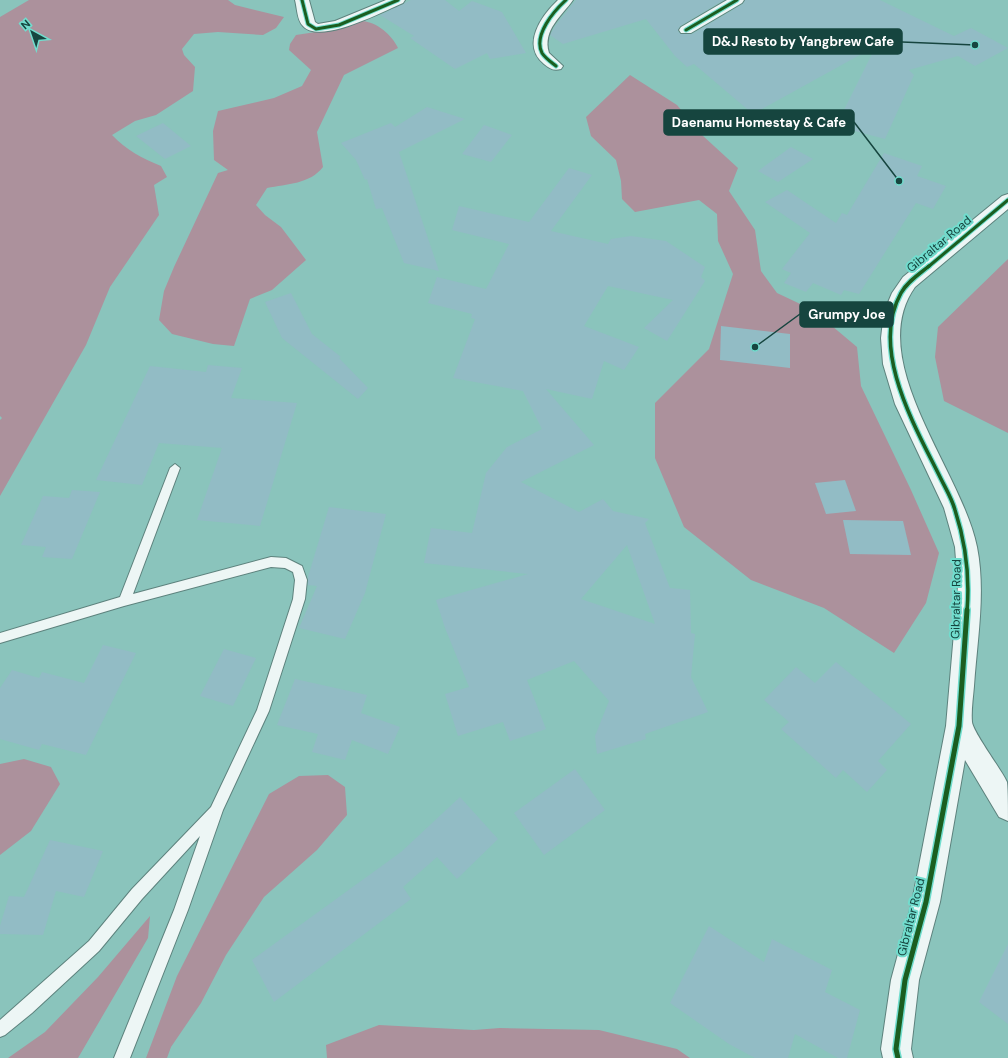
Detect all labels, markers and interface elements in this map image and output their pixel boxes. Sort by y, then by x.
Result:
north arrow [12,12,52,52]
text: N [18,16,33,32]
callout: D&J Resto by Yangbrew Cafe [704,29,902,54]
text: D&J Resto by Yangbrew Cafe [712,33,894,50]
callout: Daenamu Homestay & Cafe [664,110,854,135]
text: Daenamu Homestay & Cafe [672,114,846,131]
street label: Gibraltar Road [903,212,975,276]
callout: Grumpy Joe [800,302,893,327]
text: Grumpy Joe [808,306,886,323]
street label: Gibraltar Road [947,559,965,639]
street label: Gibraltar Road [894,876,928,958]

